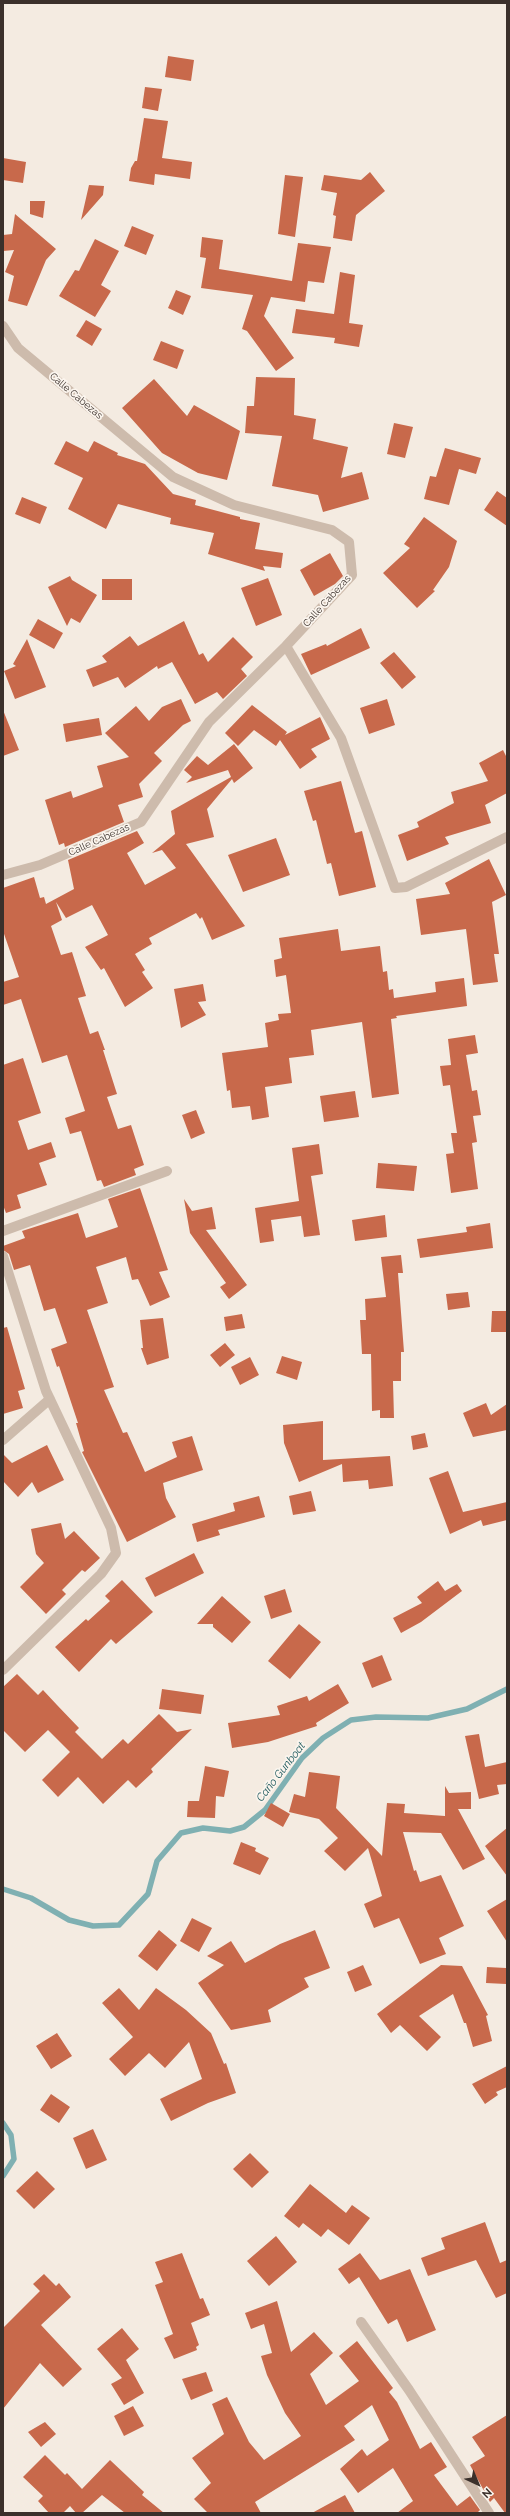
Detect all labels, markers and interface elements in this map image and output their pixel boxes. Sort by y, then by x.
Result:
street label: Calle Cabezas [47,370,105,422]
street label: Calle Cabezas [301,573,353,629]
street label: Calle Cabezas [67,821,131,859]
water label: Caño Gunboat [254,1740,308,1804]
north arrow [458,2464,498,2504]
text: N [479,2485,494,2501]

